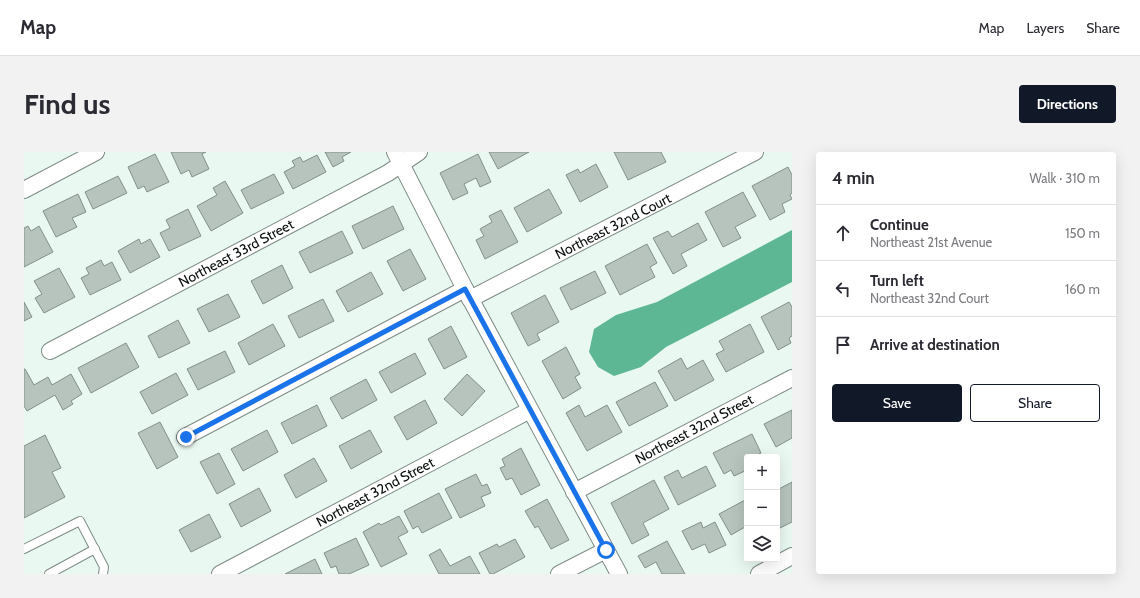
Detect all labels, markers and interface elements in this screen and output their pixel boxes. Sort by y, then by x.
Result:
text: Map [20,16,56,39]
text: Map [979,19,1004,37]
text: Layers [1026,19,1064,37]
text: Share [1086,19,1120,37]
button: Directions [1019,85,1116,123]
text: Find us [24,87,110,121]
text: 4 min [832,168,875,188]
text: Walk · 310 m [1029,170,1100,186]
street label: Northeast 32nd Court [552,189,674,263]
street label: Northeast 33rd Street [175,215,297,291]
text: Continue [870,216,929,234]
icon: ahead [832,222,854,244]
text: 150 m [1065,225,1100,241]
text: Northeast 21st Avenue [870,234,992,250]
text: Turn left [870,272,924,290]
icon: left [832,278,854,300]
text: 160 m [1065,281,1100,297]
text: Northeast 32nd Court [870,290,989,306]
icon: arrive [832,334,854,356]
text: Arrive at destination [870,336,1000,354]
button: Save [832,384,962,422]
button: Share [970,384,1100,422]
street label: Northeast 32nd Street [632,390,756,468]
route end [177,428,195,446]
street label: Northeast 32nd Street [313,453,437,531]
map controls [744,454,780,562]
button: + [744,454,780,490]
button: − [744,490,780,526]
button: layers [744,526,780,562]
route start [597,541,615,559]

